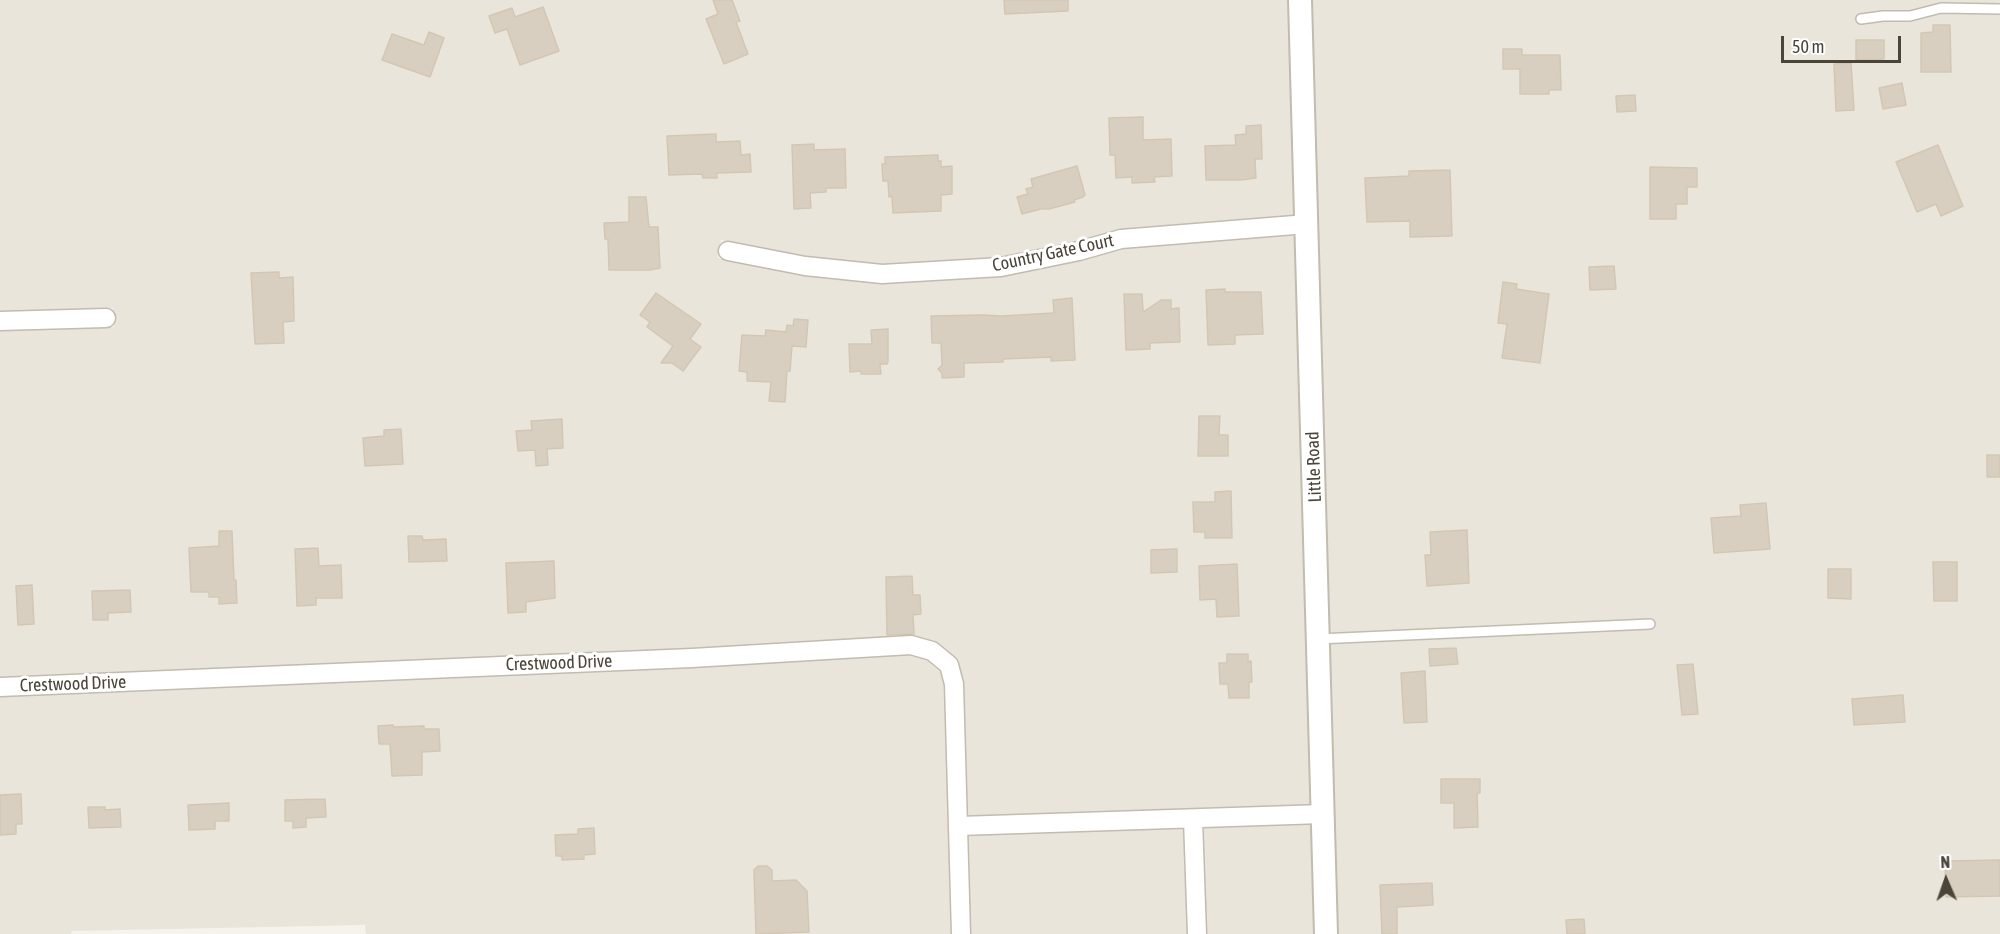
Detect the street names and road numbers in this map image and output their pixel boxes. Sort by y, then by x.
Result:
street label: Country Gate Court [990,230,1116,276]
street label: Little Road [1302,431,1326,503]
street label: Crestwood Drive [505,650,613,676]
street label: Crestwood Drive [19,671,127,697]

